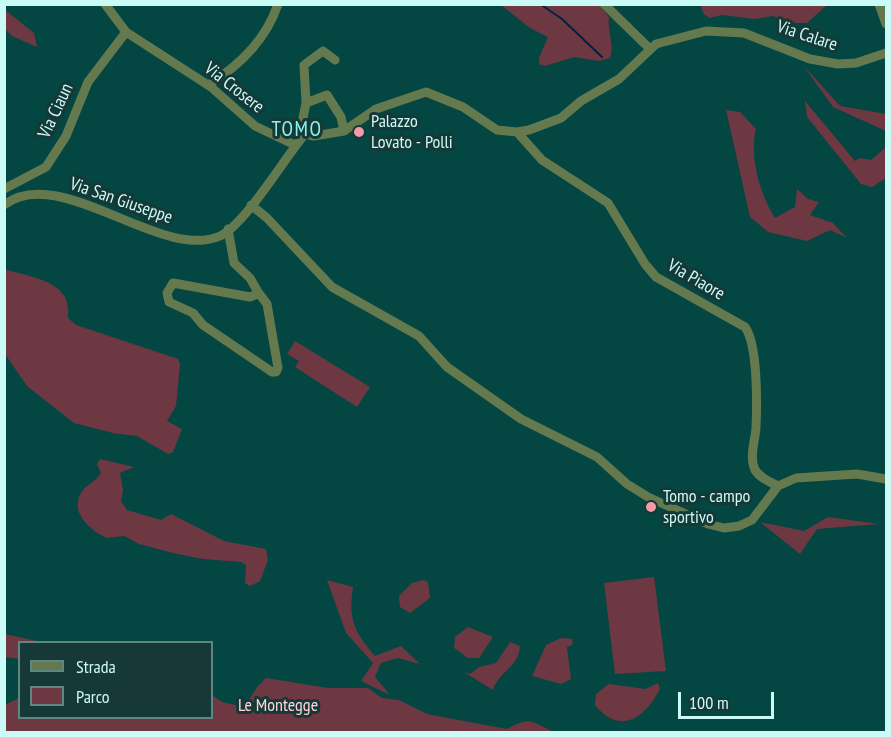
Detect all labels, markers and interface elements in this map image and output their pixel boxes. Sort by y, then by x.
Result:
street label: Via Calare [774,16,840,56]
street label: Via Crosere [200,58,268,118]
street label: Via Ciaun [34,80,78,142]
place label: Palazzo Lovato - Polli [371,111,453,154]
district label: TOMO [271,117,323,143]
marker: Palazzo Lovato - Polli [352,125,366,139]
street label: Via San Giuseppe [67,173,175,229]
street label: Via Piaore [663,255,729,305]
place label: Tomo - campo sportivo [663,486,750,528]
marker: Tomo - campo sportivo [644,500,658,514]
legend [18,641,213,719]
text: Strada [76,655,116,678]
scale bar [681,680,777,718]
text: Parco [76,685,110,708]
text: 100 m [689,691,729,714]
park label: Le Montegge [238,695,318,717]

